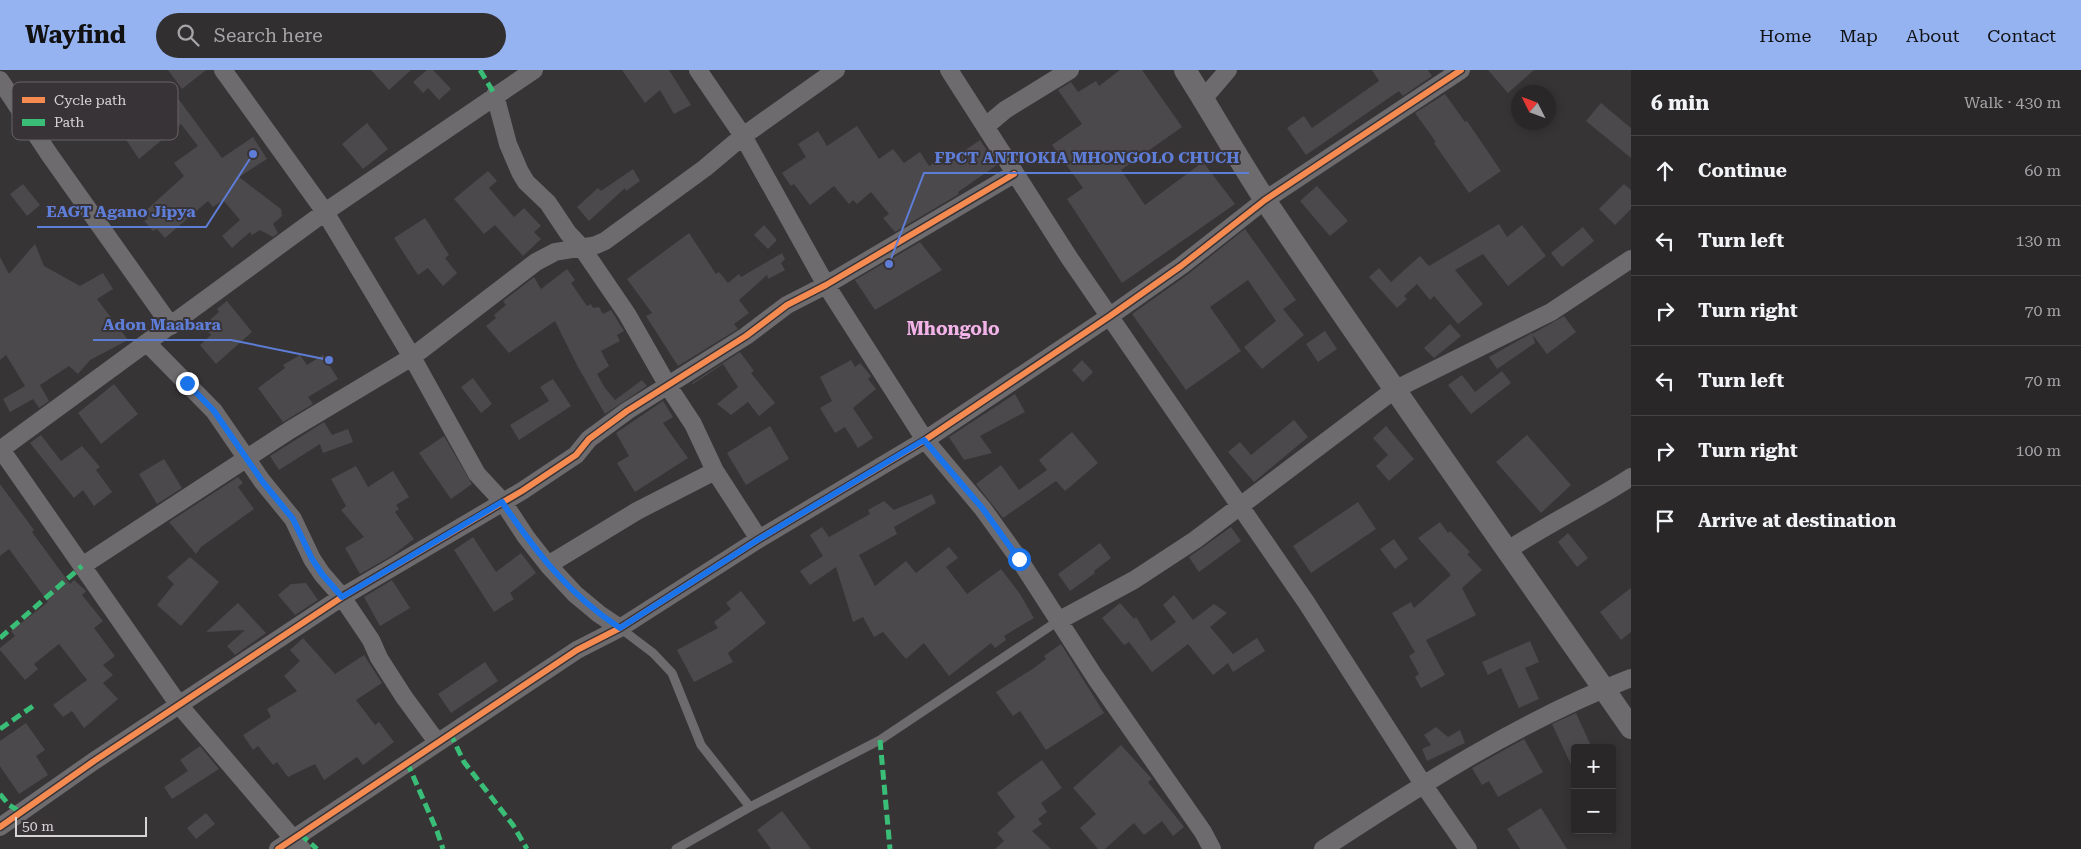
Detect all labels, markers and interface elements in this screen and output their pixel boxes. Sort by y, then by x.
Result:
search box [156,13,506,58]
text: Wayfind [25,21,126,49]
icon: search [174,21,202,49]
text: Search here [214,24,323,47]
text: Home [1759,25,1811,46]
text: Map [1839,25,1878,46]
text: About [1906,25,1959,46]
text: Contact [1987,25,2056,46]
legend [12,82,178,140]
north arrow [1511,85,1556,130]
text: 6 min [1651,91,1709,115]
text: Cycle path [54,92,126,108]
text: Walk · 430 m [1964,93,2061,112]
text: Path [54,114,84,130]
callout: FPCT ANTIOKIA MHONGOLO CHUCH [924,142,1249,173]
text: FPCT ANTIOKIA MHONGOLO CHUCH [935,148,1239,167]
icon: ahead [1651,157,1679,185]
text: Continue [1698,159,1787,182]
text: 60 m [2024,161,2061,180]
callout: EAGT Agano Jipya [37,196,206,227]
text: EAGT Agano Jipya [46,202,196,221]
icon: left [1651,227,1679,255]
text: Turn left [1698,229,1784,252]
text: 130 m [2015,231,2061,250]
icon: right [1651,297,1679,325]
text: Turn right [1698,299,1798,322]
text: 70 m [2024,301,2061,320]
callout: Adon Maabara [93,309,231,340]
text: Adon Maabara [103,315,222,334]
district label: Mhongolo [906,318,1000,339]
icon: left [1651,367,1679,395]
text: Turn left [1698,369,1784,392]
text: 70 m [2024,371,2061,390]
route end [176,372,199,395]
icon: right [1651,437,1679,465]
text: Turn right [1698,439,1798,462]
text: 100 m [2015,441,2061,460]
icon: arrive [1651,507,1679,535]
text: Arrive at destination [1698,509,1896,532]
route start [1008,548,1031,571]
map controls [1571,744,1616,834]
button: + [1571,744,1616,789]
button: − [1571,789,1616,834]
scale bar [15,814,148,837]
text: 50 m [22,818,54,834]

